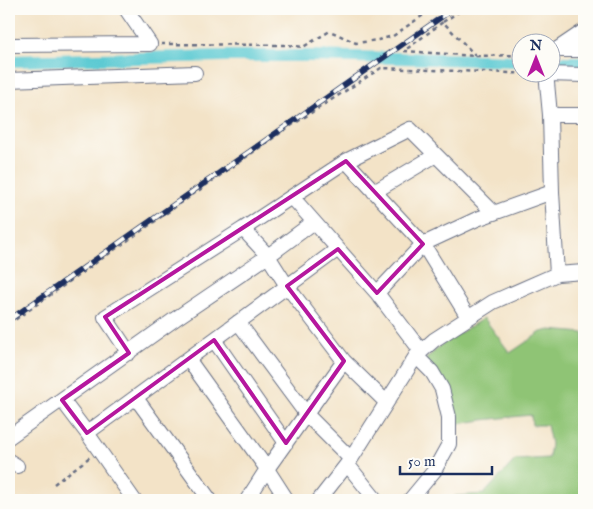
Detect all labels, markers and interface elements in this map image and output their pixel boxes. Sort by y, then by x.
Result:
north arrow [510,32,560,82]
text: N [529,37,542,55]
scale bar [400,444,493,476]
text: 50 m [408,452,436,471]

